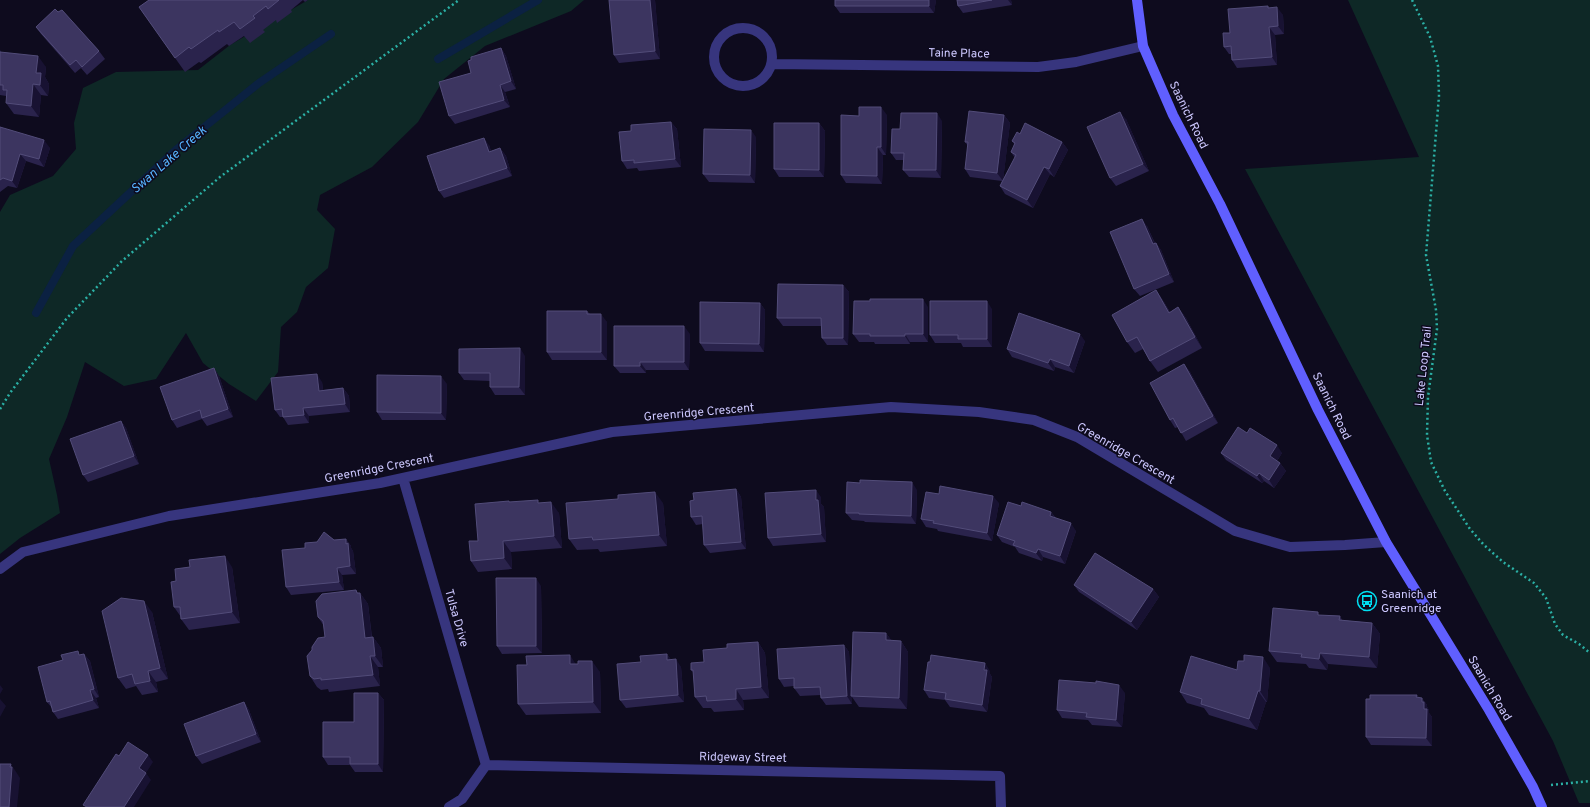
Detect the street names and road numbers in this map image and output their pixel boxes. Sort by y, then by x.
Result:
street label: Taine Place [928,45,990,63]
street label: Saanich Road [1165,79,1211,152]
street label: Lake Loop Trail [1412,325,1436,407]
street label: Saanich Road [1308,370,1354,443]
street label: Greenridge Crescent [643,400,755,426]
street label: Greenridge Crescent [1073,419,1178,489]
street label: Greenridge Crescent [323,451,435,487]
street label: Tulsa Drive [440,587,472,649]
street label: Saanich Road [1463,653,1515,724]
street label: Ridgeway Street [699,749,787,767]

